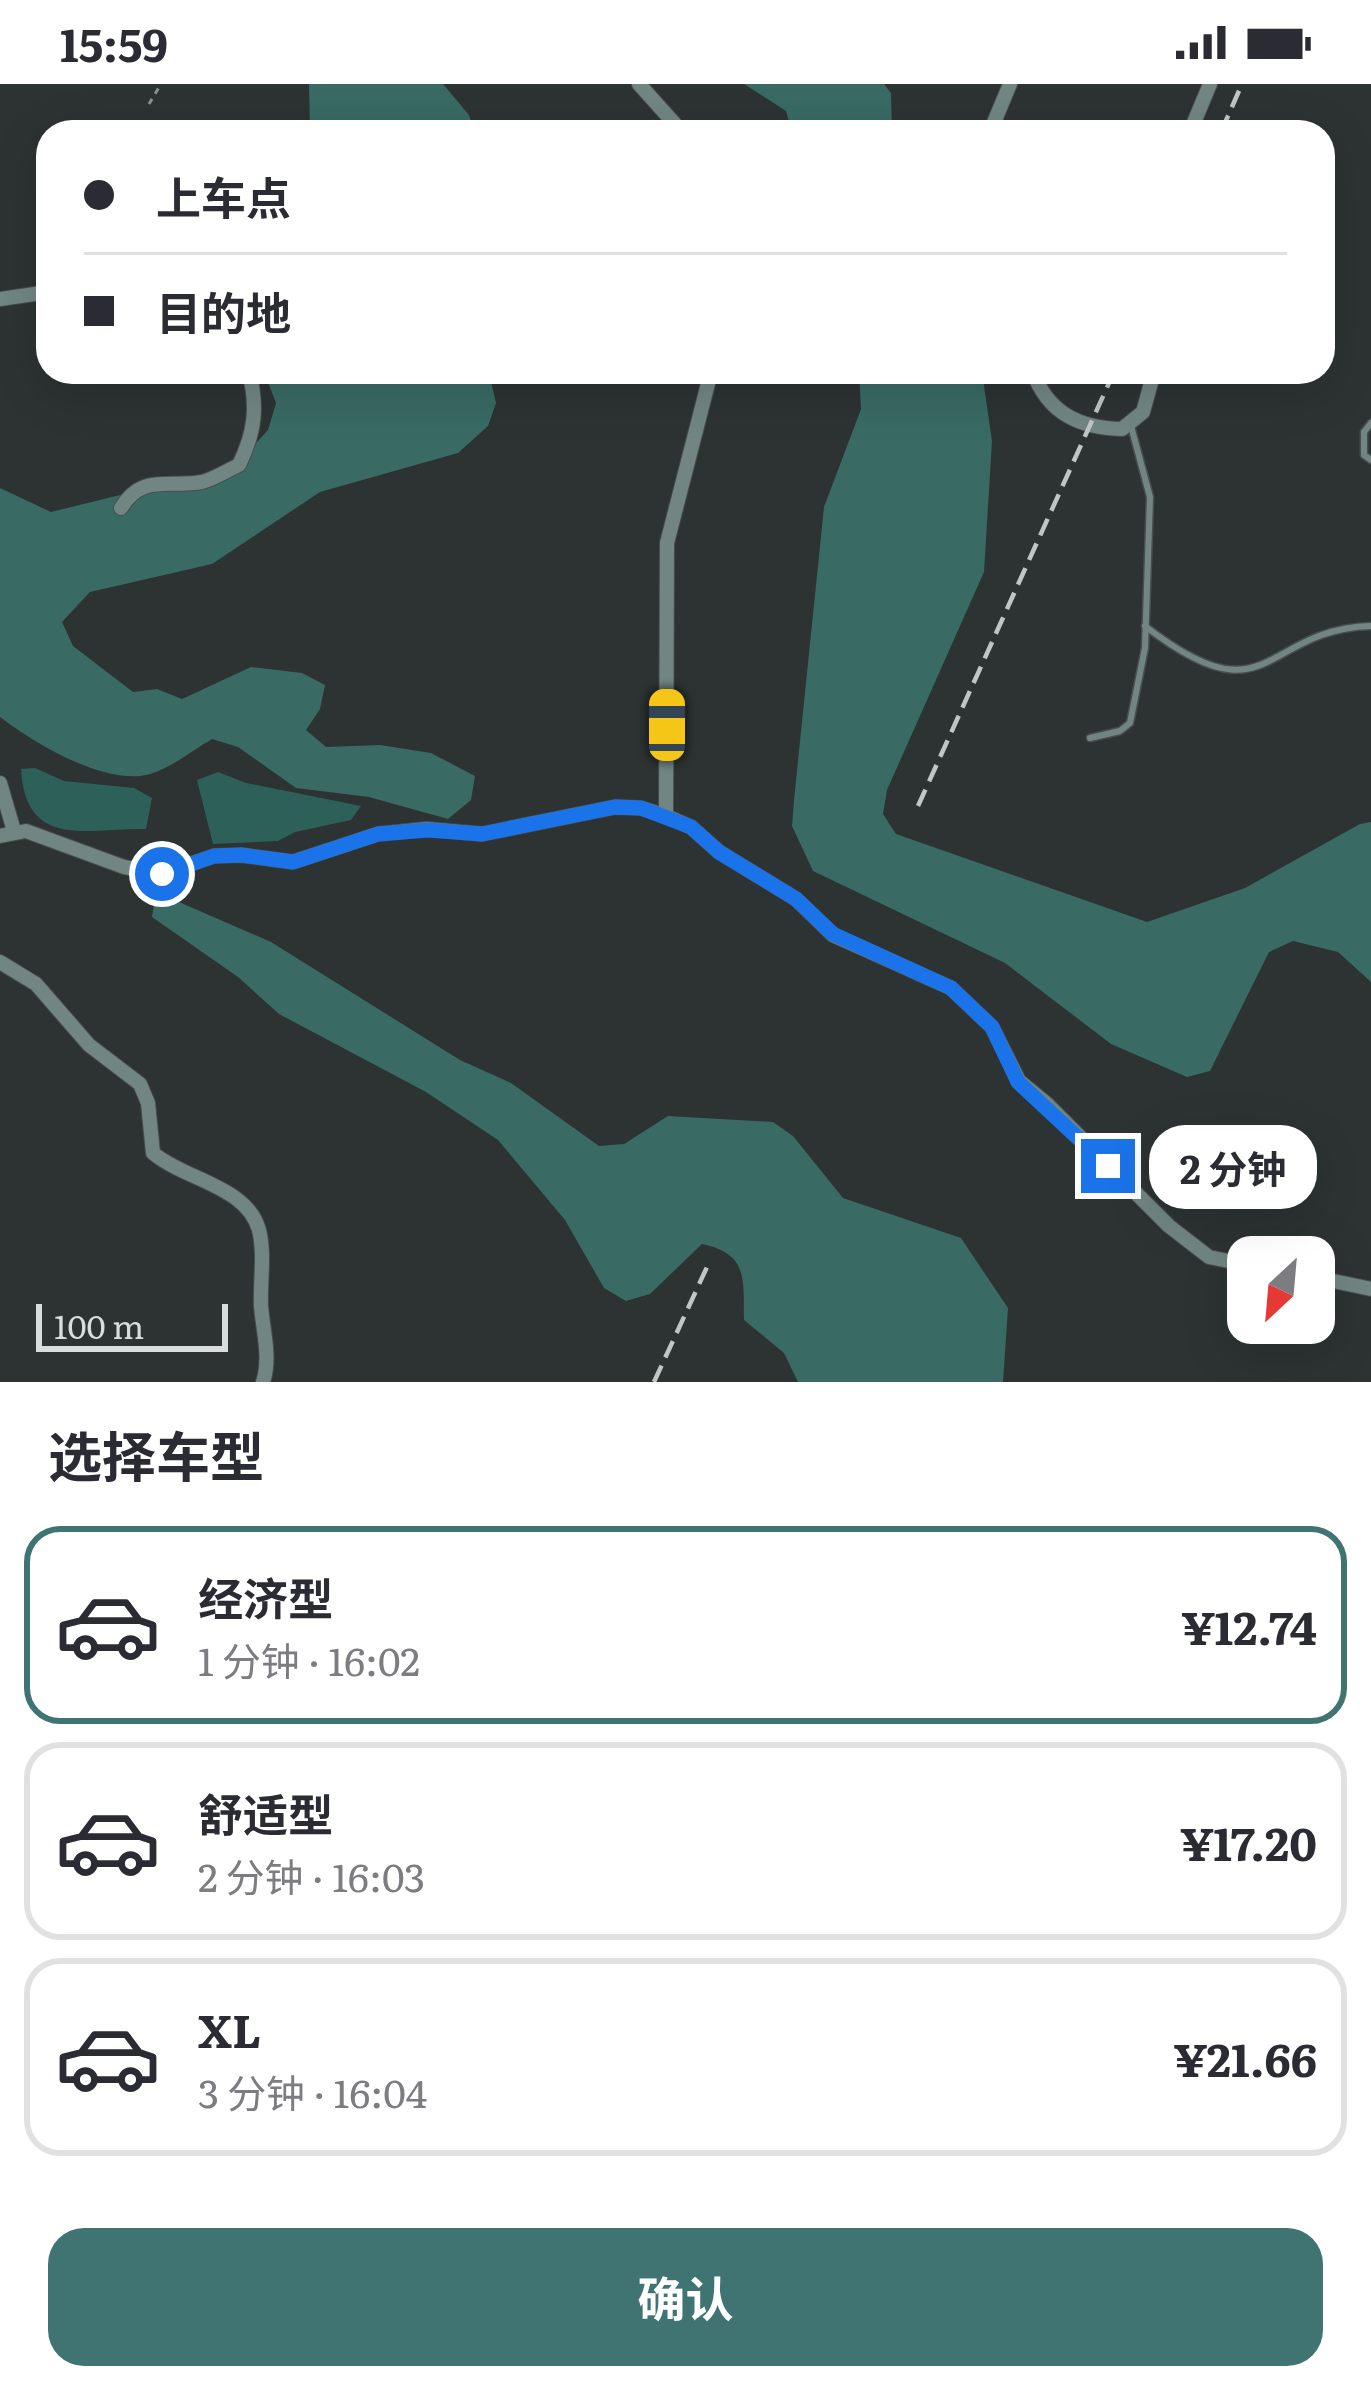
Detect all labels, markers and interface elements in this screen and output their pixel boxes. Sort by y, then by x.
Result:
text: 15:59 [60,9,168,76]
text: 上车点 [156,162,291,229]
text: 目的地 [156,277,291,344]
car [649,689,685,761]
route start [135,847,189,901]
callout: 2 分钟 [1150,1124,1318,1208]
text: 2 分钟 [1180,1138,1286,1196]
route end [1081,1139,1135,1193]
north arrow [1227,1236,1335,1344]
map controls [1227,1236,1335,1344]
scale bar [36,1298,228,1351]
text: 100 m [54,1300,144,1349]
text: 选择车型 [48,1413,264,1494]
text: 经济型 [198,1563,333,1630]
icon: car [54,1571,162,1679]
text: ¥12.74 [1181,1592,1317,1659]
text: 1 分钟 · 16:02 [198,1630,420,1688]
text: 舒适型 [198,1779,333,1846]
icon: car [54,1787,162,1895]
text: ¥17.20 [1180,1808,1317,1875]
text: 2 分钟 · 16:03 [198,1846,425,1904]
text: XL [198,1995,261,2062]
icon: car [54,2003,162,2111]
text: ¥21.66 [1173,2024,1317,2091]
text: 3 分钟 · 16:04 [198,2062,427,2120]
button: 确认 [48,2228,1323,2366]

